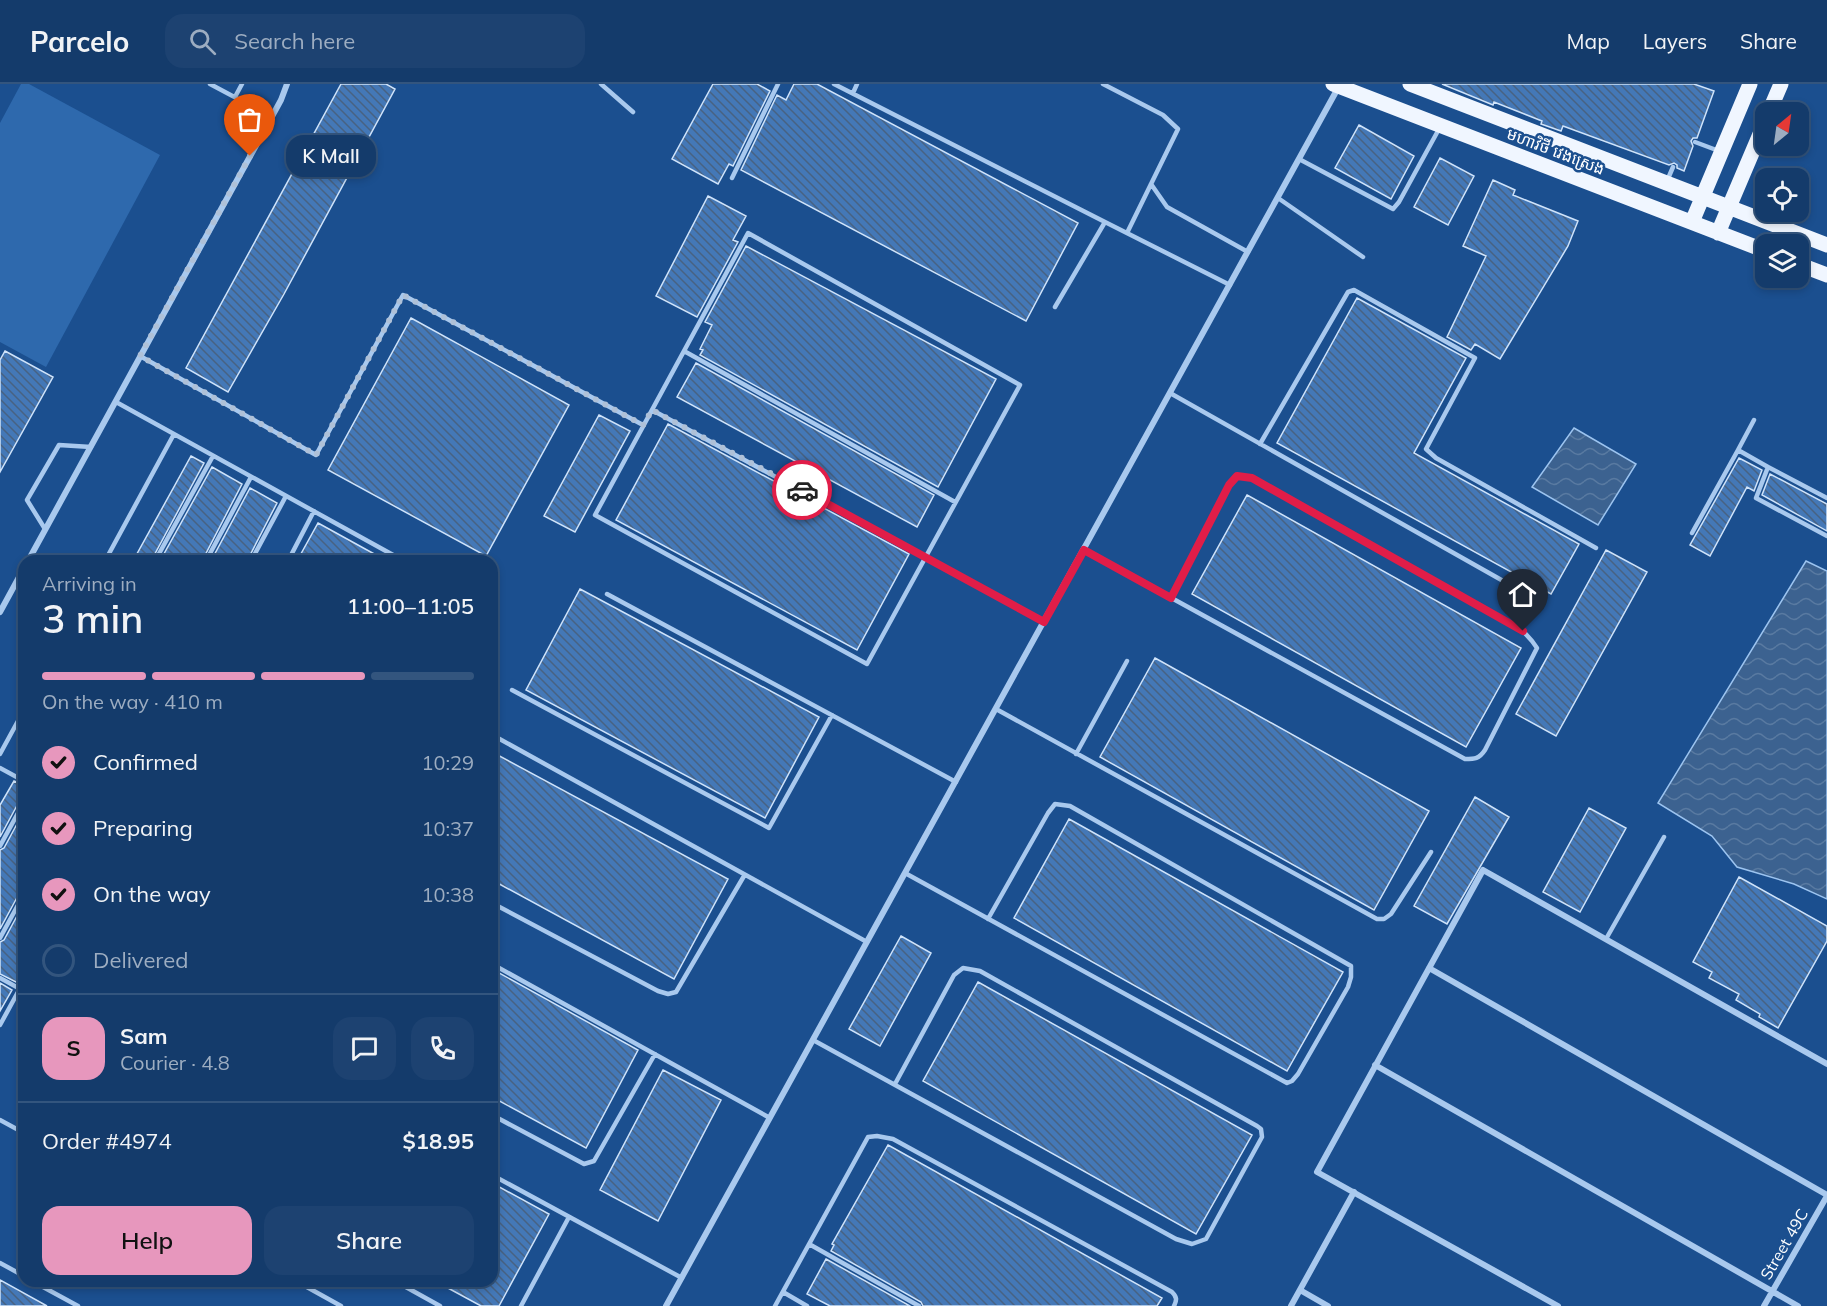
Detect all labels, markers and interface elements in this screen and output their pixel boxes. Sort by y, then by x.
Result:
search box [165,14,585,68]
text: Parcelo [30,24,129,59]
icon: search [186,25,219,58]
text: Search here [234,27,355,55]
text: Map [1567,28,1610,54]
text: Layers [1643,28,1707,54]
text: Share [1740,28,1797,54]
pin [224,94,275,156]
north arrow [1755,102,1809,156]
map controls [1755,102,1809,288]
icon: bag [233,103,266,136]
street label: មហាវិថី វេងស្រេង [1504,123,1608,179]
callout: K Mall [286,135,376,177]
text: K Mall [302,143,360,168]
button: locate [1755,168,1809,222]
button: layers [1755,234,1809,288]
courier [772,460,832,520]
icon: car [786,474,819,507]
pin [1497,569,1548,631]
text: Arriving in [42,571,137,596]
icon: home [1506,578,1539,611]
text: 11:00–11:05 [347,592,474,620]
text: 3 min [42,594,143,643]
text: On the way · 410 m [42,689,223,714]
icon: check [42,746,75,779]
text: Confirmed [93,748,198,776]
text: 10:29 [421,750,474,775]
icon: check [42,812,75,845]
text: Preparing [93,814,193,842]
text: 10:37 [421,816,474,841]
icon: check [42,878,75,911]
text: On the way [93,880,211,908]
text: 10:38 [421,882,474,907]
text: Delivered [93,946,188,974]
button: chat [333,1017,396,1080]
button: phone [411,1017,474,1080]
text: Sam [120,1022,168,1050]
text: S [66,1034,81,1062]
text: Courier · 4.8 [120,1050,230,1075]
text: Order #4974 [42,1127,172,1155]
text: $18.95 [403,1127,474,1155]
street label: Street 49C [1756,1205,1812,1283]
button: Help [42,1206,252,1275]
button: Share [264,1206,474,1275]

